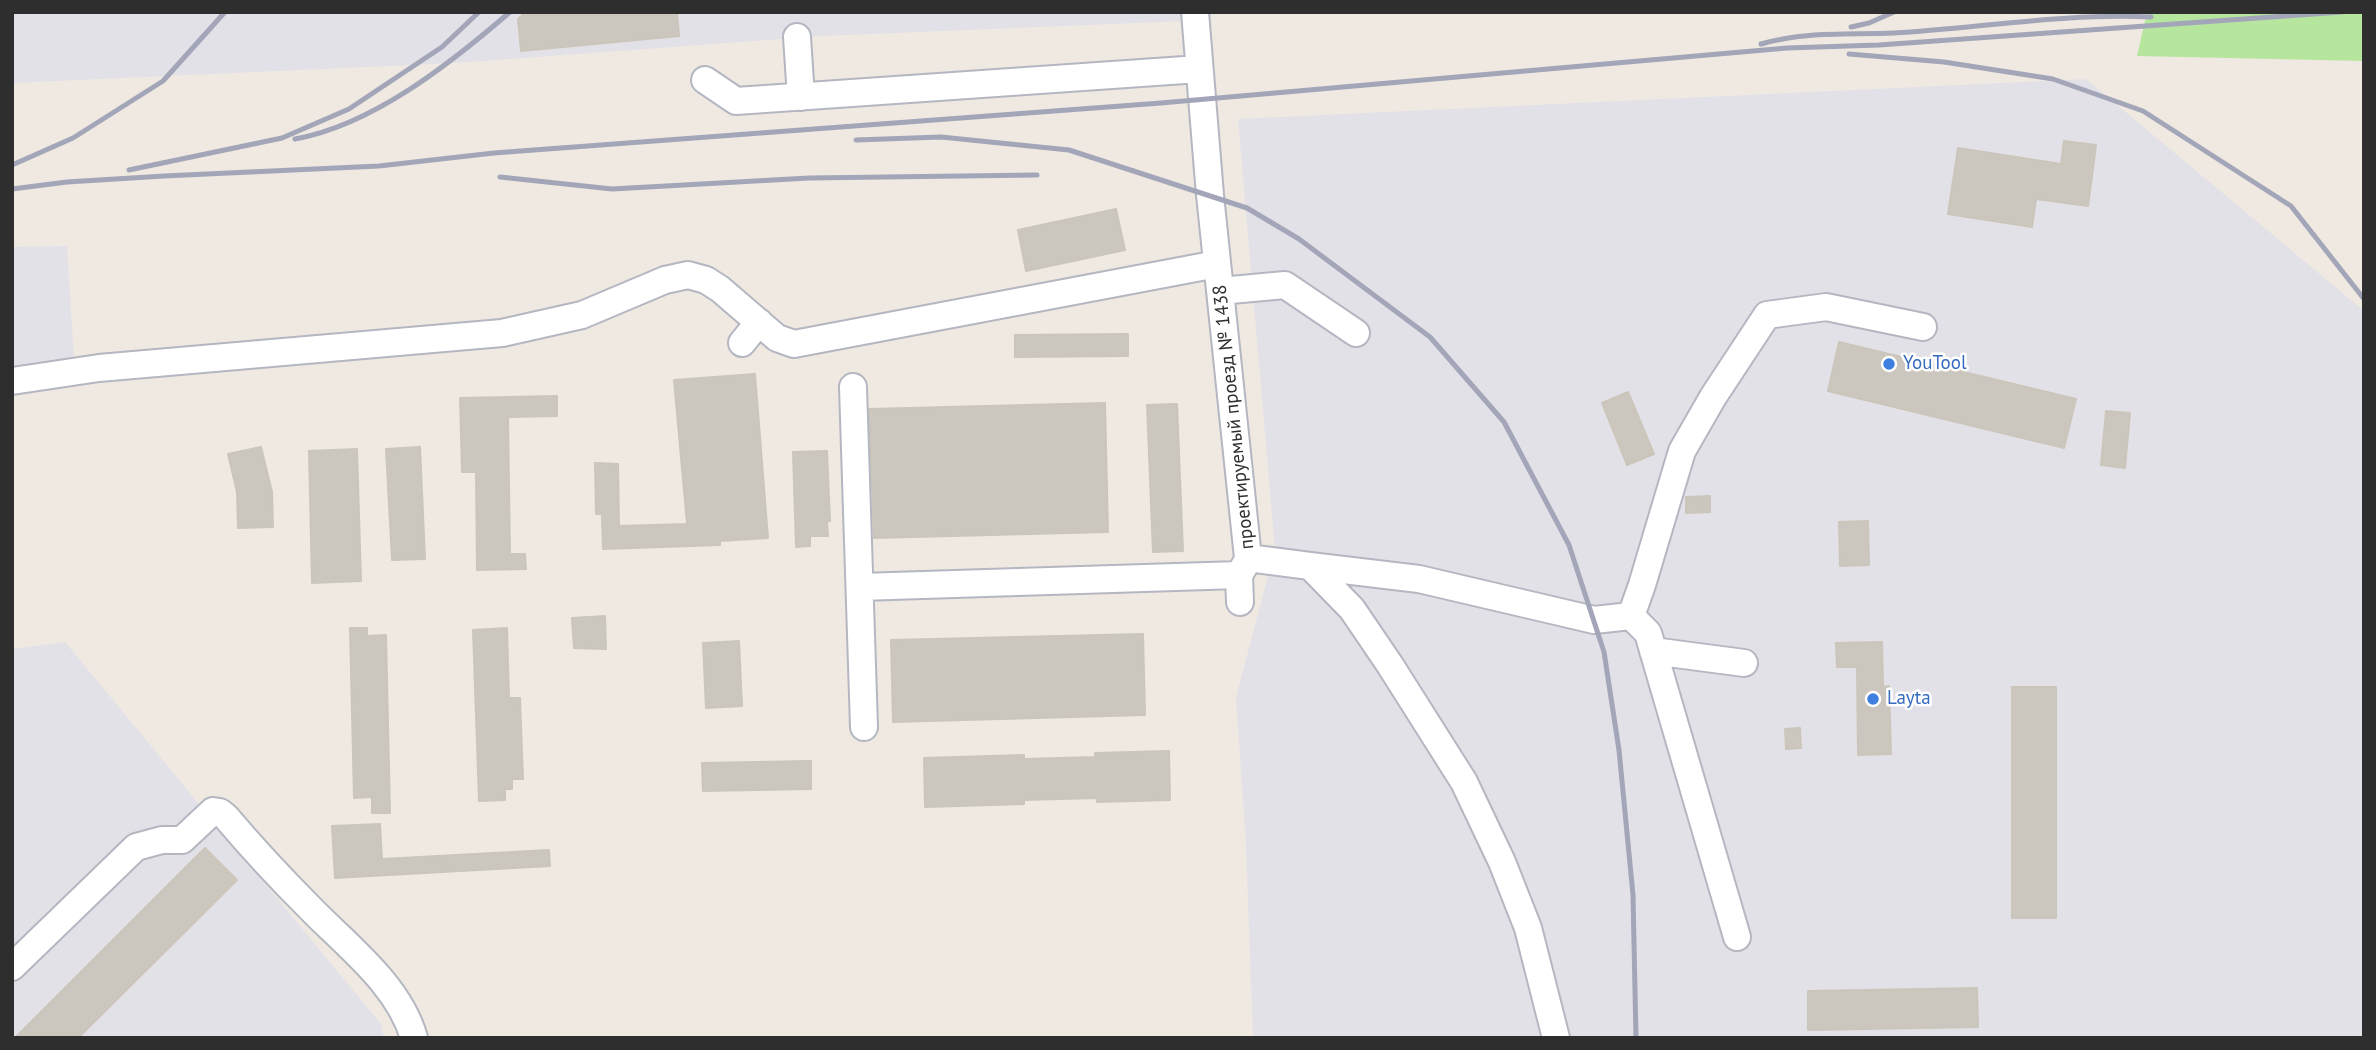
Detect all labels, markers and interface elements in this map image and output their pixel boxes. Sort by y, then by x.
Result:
street label: проектируемый проезд № 1438 [1209,284,1259,550]
place label: YouTool [1903,353,1966,375]
marker: YouTool [1881,356,1897,372]
place label: Layta [1887,688,1931,710]
marker: Layta [1865,691,1881,707]

